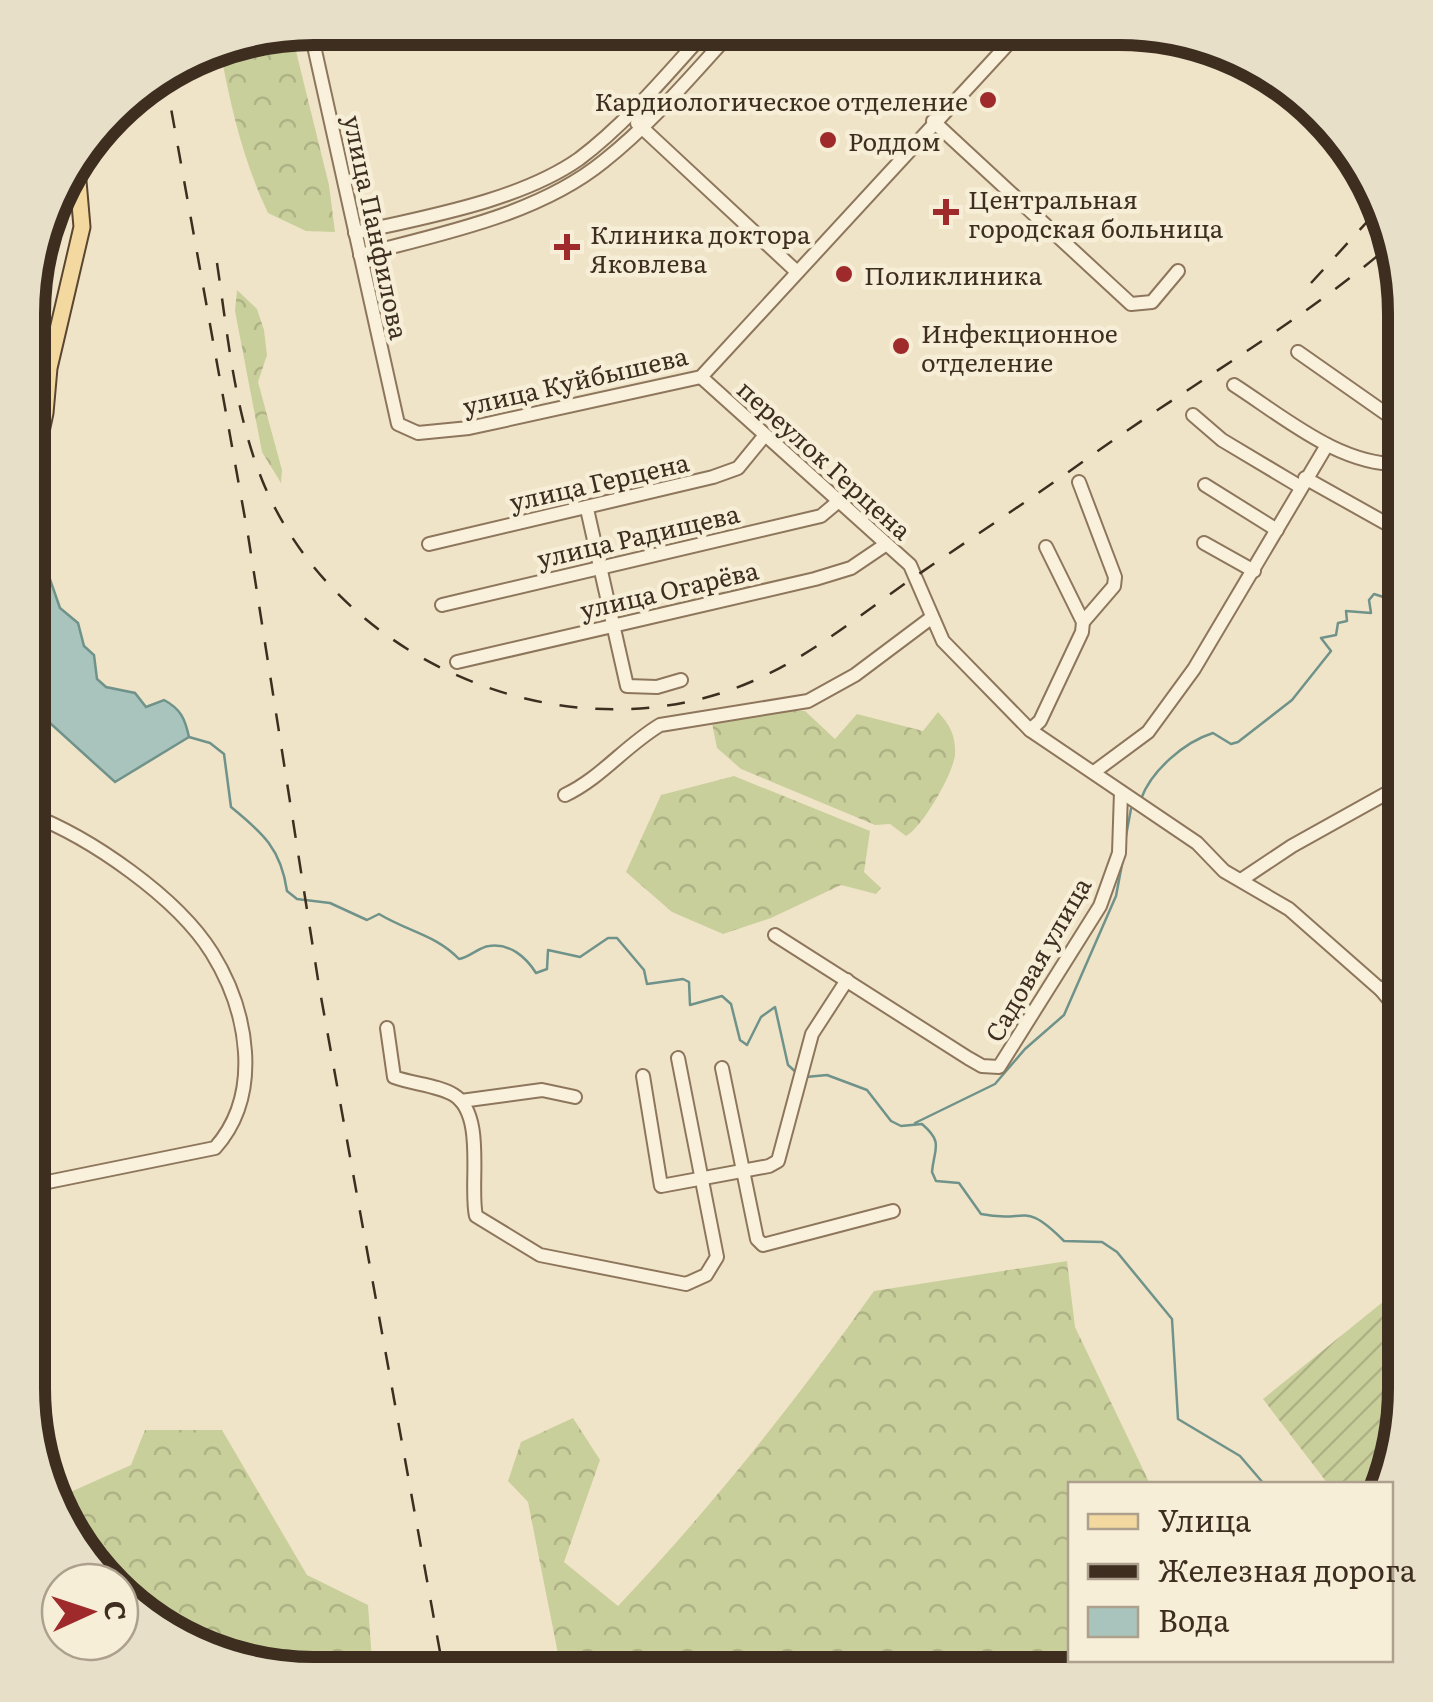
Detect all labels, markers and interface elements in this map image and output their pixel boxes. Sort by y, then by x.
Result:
place label: Кардиологическое отделение [594,82,968,119]
marker: Кардиологическое отделение [977,89,999,111]
street label: улица Панфилова [335,111,419,343]
place label: Роддом [848,122,941,159]
marker: Роддом [817,129,839,151]
place label: Центральная городская больница [968,180,1224,246]
marker: Центральная городская больница [933,199,959,225]
place label: Клиника доктора Яковлева [590,215,811,281]
marker: Клиника доктора Яковлева [554,234,580,260]
place label: Поликлиника [864,256,1043,293]
marker: Поликлиника [833,263,855,285]
place label: Инфекционное отделение [921,314,1118,380]
marker: Инфекционное отделение [890,335,912,357]
street label: улица Куйбышева [459,336,692,424]
street label: переулок Герцена [730,370,921,548]
street label: улица Герцена [506,442,693,520]
street label: улица Радищева [533,494,743,576]
street label: улица Огарёва [576,550,762,628]
street label: Садовая улица [975,869,1099,1048]
legend [1068,1482,1393,1662]
text: Улица [1158,1497,1252,1541]
text: Железная дорога [1158,1547,1417,1591]
north arrow [40,1562,140,1662]
text: Вода [1158,1597,1230,1641]
text: С [95,1600,138,1622]

